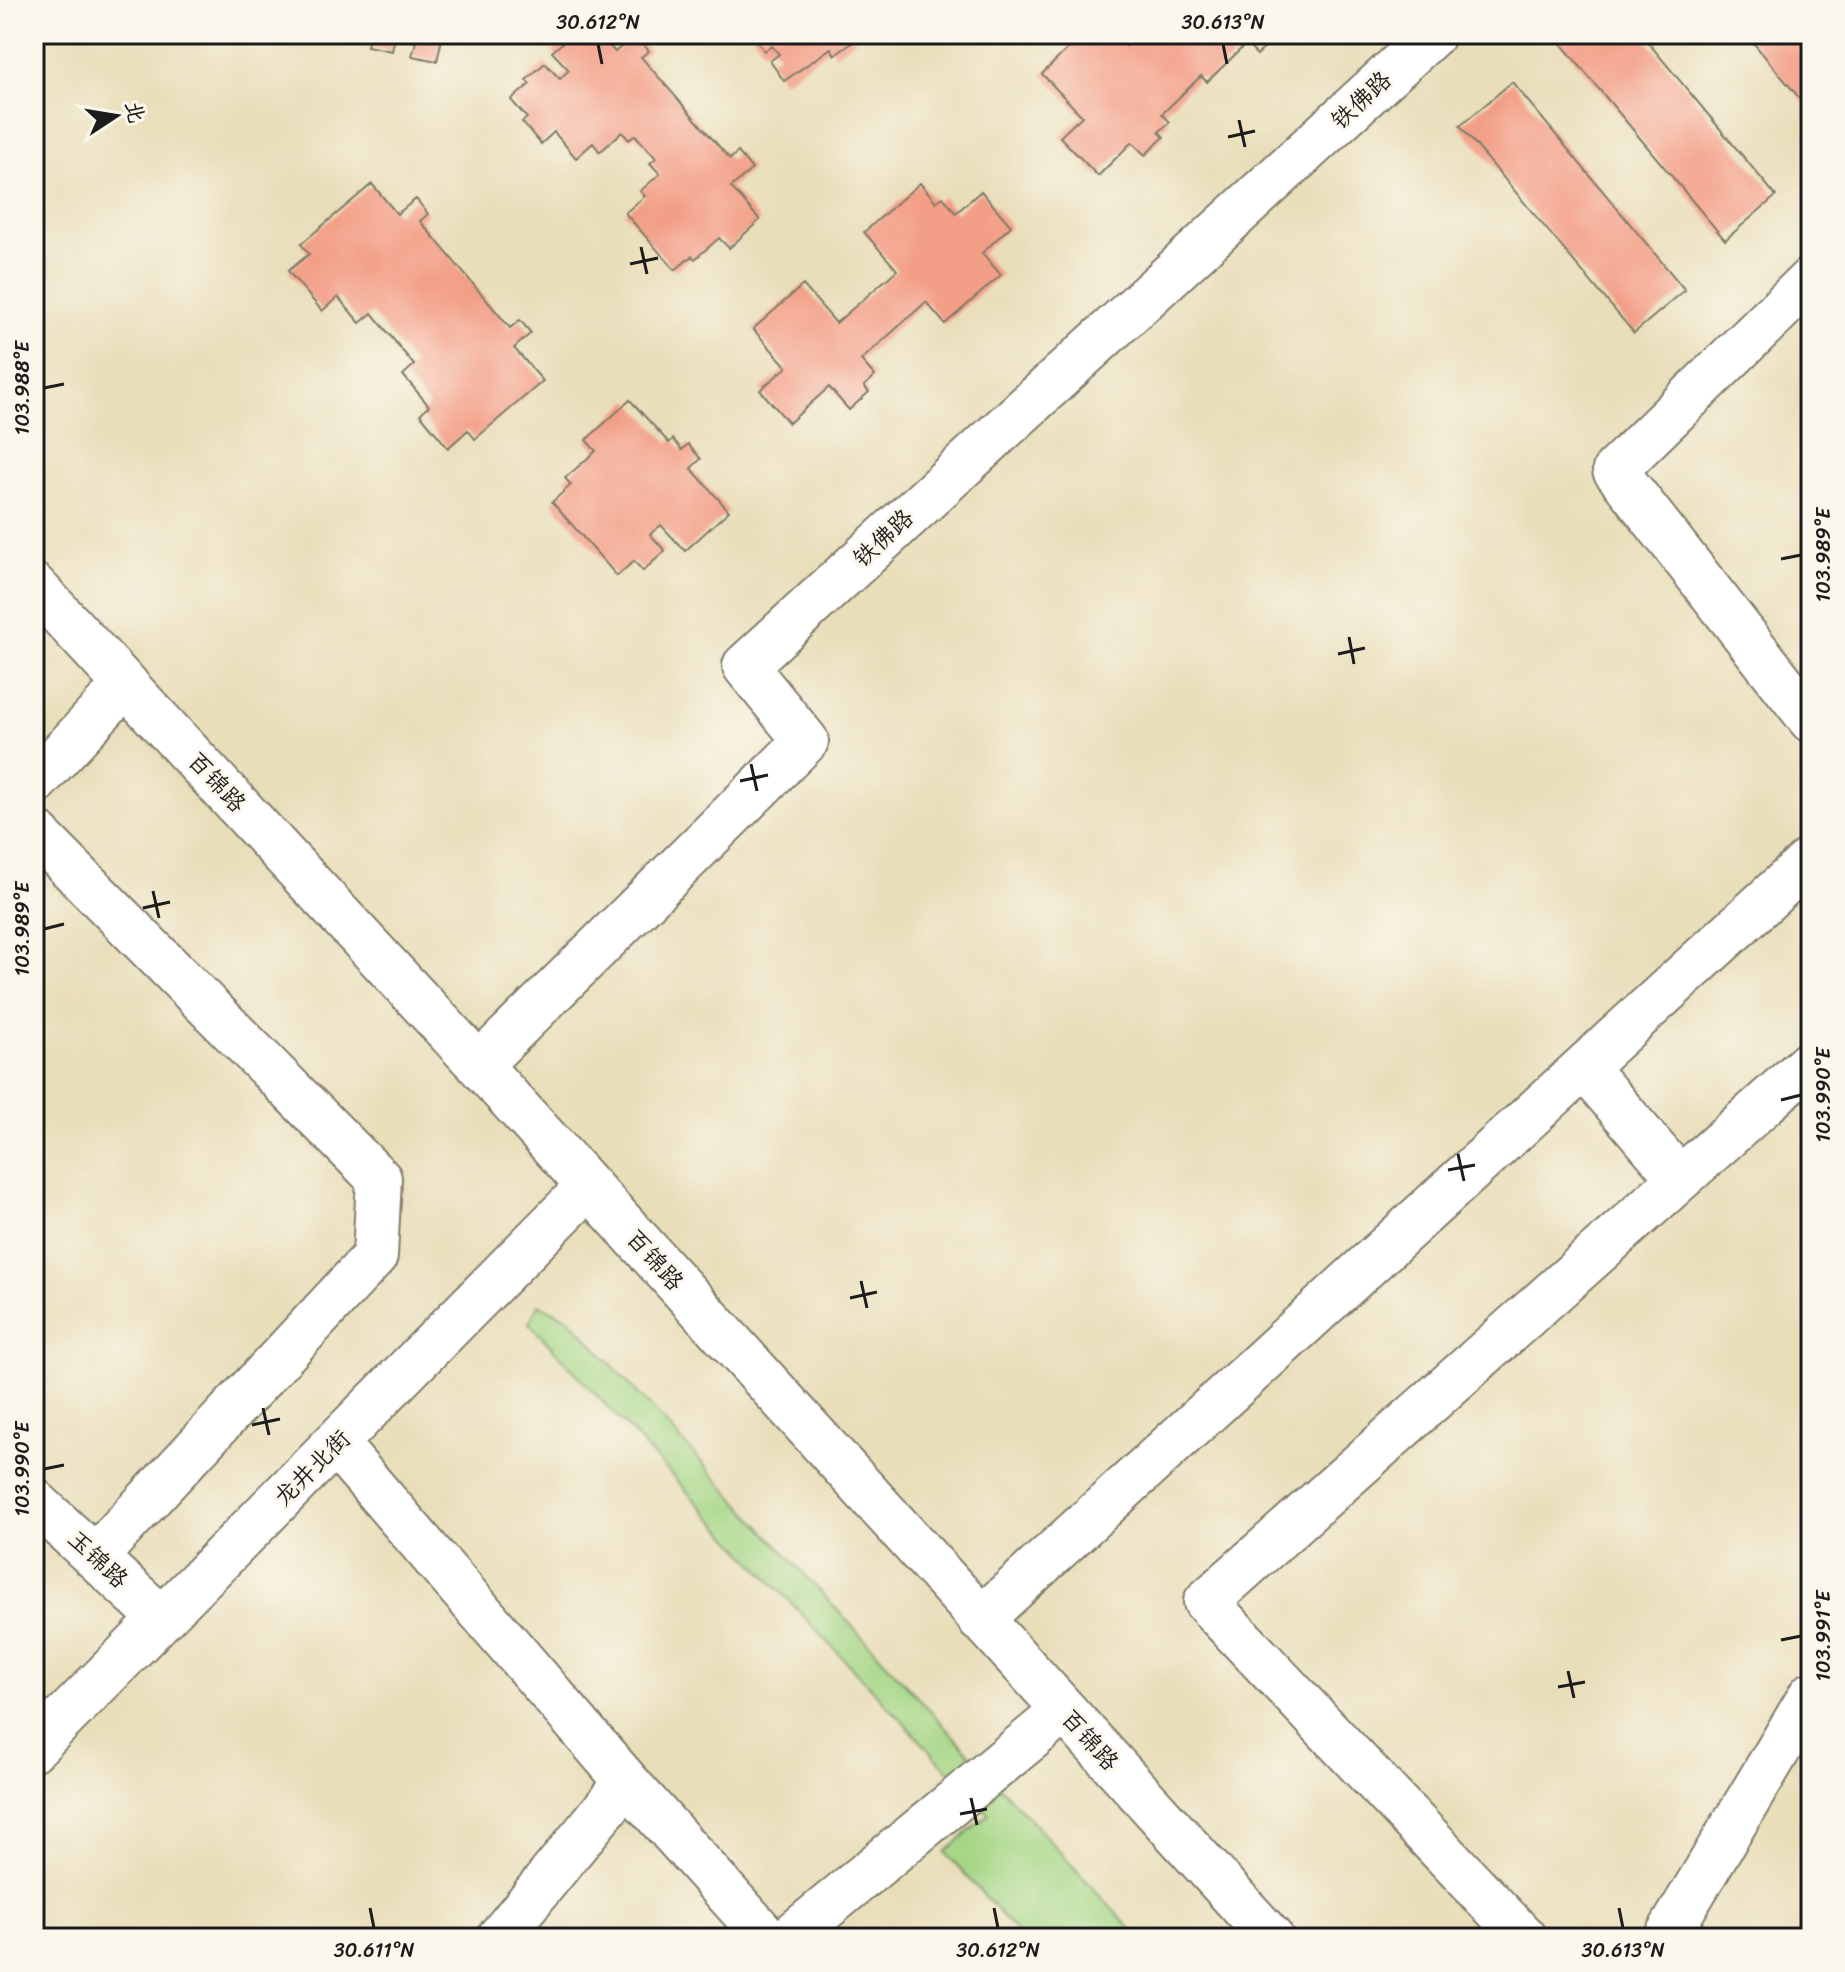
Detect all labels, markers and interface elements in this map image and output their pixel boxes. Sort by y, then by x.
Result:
text: 30.612°N [556,5,640,40]
text: 30.613°N [1182,5,1265,40]
street label: 铁佛路 [1320,60,1402,140]
north arrow [76,76,156,156]
text: 北 [114,97,156,127]
text: 103.988°E [5,339,40,435]
street label: 铁佛路 [842,498,924,578]
text: 103.989°E [1806,506,1841,602]
street label: 百锦路 [177,741,257,823]
text: 103.989°E [5,880,40,976]
text: 103.990°E [1806,1046,1841,1143]
street label: 百锦路 [615,1219,695,1301]
street label: 龙井北街 [263,1419,361,1517]
text: 103.990°E [5,1420,40,1517]
street label: 玉锦路 [57,1519,139,1599]
text: 103.991°E [1806,1589,1841,1682]
street label: 百锦路 [1050,1699,1130,1781]
text: 30.611°N [334,1933,414,1968]
text: 30.612°N [956,1933,1040,1968]
text: 30.613°N [1582,1933,1665,1968]

